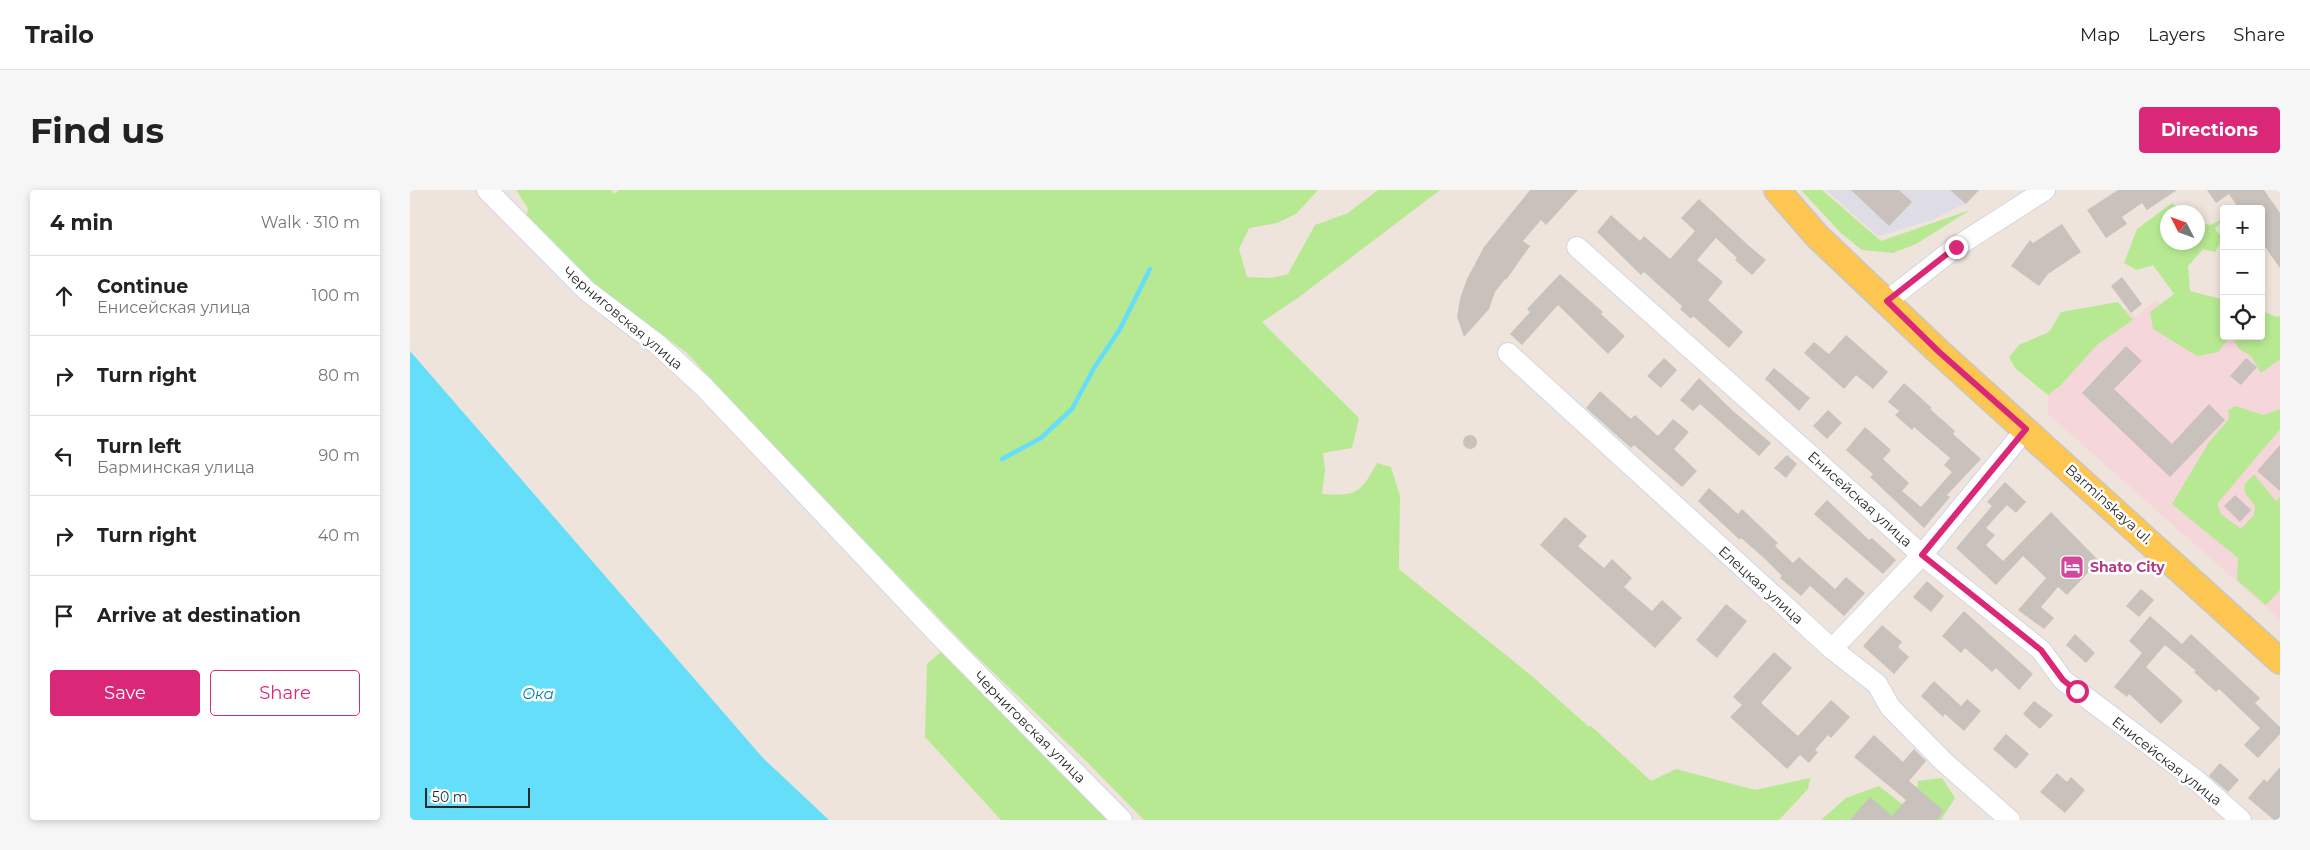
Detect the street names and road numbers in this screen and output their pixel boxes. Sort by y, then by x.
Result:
street label: Черниговская улица [559,263,687,373]
street label: Енисейская улица [1804,447,1916,551]
street label: Barminskaya ul. [2062,460,2156,548]
street label: Елецкая улица [1715,542,1807,628]
street label: Черниговская улица [970,667,1090,787]
street label: Енисейская улица [2109,713,2225,809]

